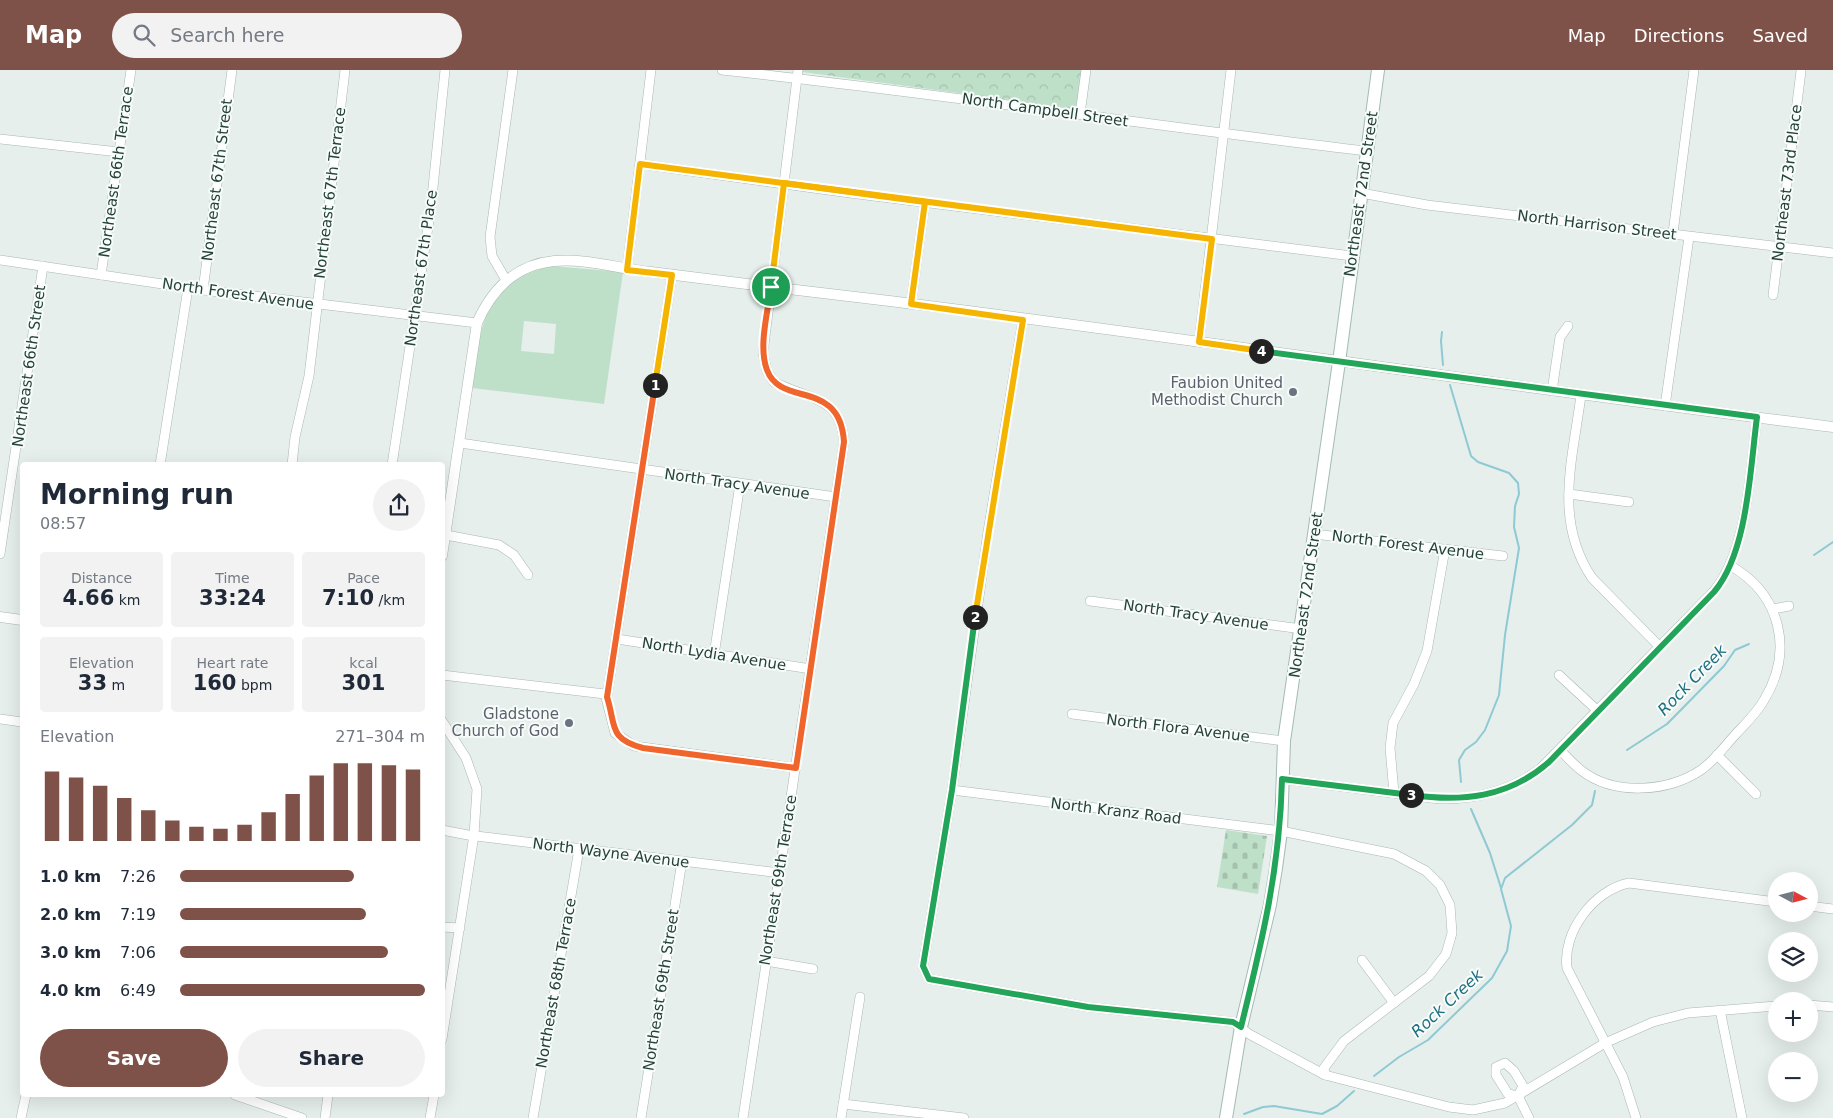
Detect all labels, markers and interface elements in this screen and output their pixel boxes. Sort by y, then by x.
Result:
search box [112,13,462,58]
text: Map [25,21,82,49]
icon: search [130,21,158,49]
text: Search here [170,24,284,46]
text: Map [1568,25,1606,46]
text: Directions [1634,25,1724,46]
text: Saved [1752,25,1808,46]
street label: Northeast 66th Terrace [95,85,137,259]
street label: North Campbell Street [961,89,1130,131]
street label: Northeast 67th Street [198,98,236,262]
street label: Northeast 73rd Place [1768,103,1806,263]
street label: Northeast 67th Terrace [311,106,349,280]
street label: Northeast 72nd Street [1340,110,1382,278]
street label: Northeast 67th Place [401,189,441,347]
street label: North Harrison Street [1516,206,1678,244]
pin [750,266,792,308]
icon: arrive [757,273,785,301]
street label: North Forest Avenue [161,274,315,314]
street label: Northeast 66th Street [9,284,49,448]
pin: 4 [1248,338,1274,364]
text: 4 [1257,343,1266,359]
pin: 1 [642,372,668,398]
place label: Faubion United Methodist Church [1151,374,1283,409]
text: 1 [651,377,660,393]
marker: Faubion United Methodist Church [1287,386,1299,398]
street label: North Tracy Avenue [663,465,811,503]
text: Morning run [40,478,234,511]
button: share [373,479,425,531]
street label: Northeast 72nd Street [1285,511,1327,679]
text: 08:57 [40,514,86,533]
street label: North Forest Avenue [1331,527,1485,563]
text: Distance [71,570,132,586]
text: Time [215,570,250,586]
text: Pace [347,570,380,586]
text: 4.66 [62,586,114,610]
text: 33:24 [199,586,266,610]
text: 7:10 [322,586,374,610]
text: km [114,592,141,608]
text: /km [374,592,405,608]
street label: North Tracy Avenue [1122,596,1270,634]
pin: 2 [962,604,988,630]
text: 2 [971,609,980,625]
street label: North Lydia Avenue [641,634,787,674]
water label: Rock Creek [1654,640,1731,719]
text: Elevation [69,655,134,671]
text: Heart rate [197,655,268,671]
text: kcal [349,655,378,671]
text: 33 [78,671,107,695]
text: 160 [193,671,236,695]
text: 301 [342,671,385,695]
text: m [107,677,125,693]
text: bpm [236,677,272,693]
place label: Gladstone Church of God [452,705,559,740]
street label: North Flora Avenue [1105,710,1251,746]
marker: Gladstone Church of God [563,717,575,729]
text: Elevation [40,727,114,746]
text: 271–304 m [335,727,425,746]
pin: 3 [1398,782,1424,808]
text: 3 [1407,787,1416,803]
street label: Northeast 69th Terrace [756,793,800,967]
street label: North Kranz Road [1050,794,1182,828]
street label: North Wayne Avenue [532,834,690,872]
text: 1.0 km [40,867,101,886]
text: 7:26 [120,867,156,886]
north arrow [1768,872,1818,922]
map controls [1768,872,1818,1102]
street label: Northeast 68th Terrace [532,896,580,1070]
text: 2.0 km [40,905,101,924]
text: 7:19 [120,905,156,924]
street label: Northeast 69th Street [639,908,683,1072]
button: layers [1768,932,1818,982]
text: 3.0 km [40,943,101,962]
text: 7:06 [120,943,156,962]
water label: Rock Creek [1407,965,1487,1041]
text: 4.0 km [40,981,101,1000]
text: 6:49 [120,981,156,1000]
button: + [1768,992,1818,1042]
button: Save [40,1029,228,1087]
button: Share [238,1029,425,1087]
button: − [1768,1052,1818,1102]

